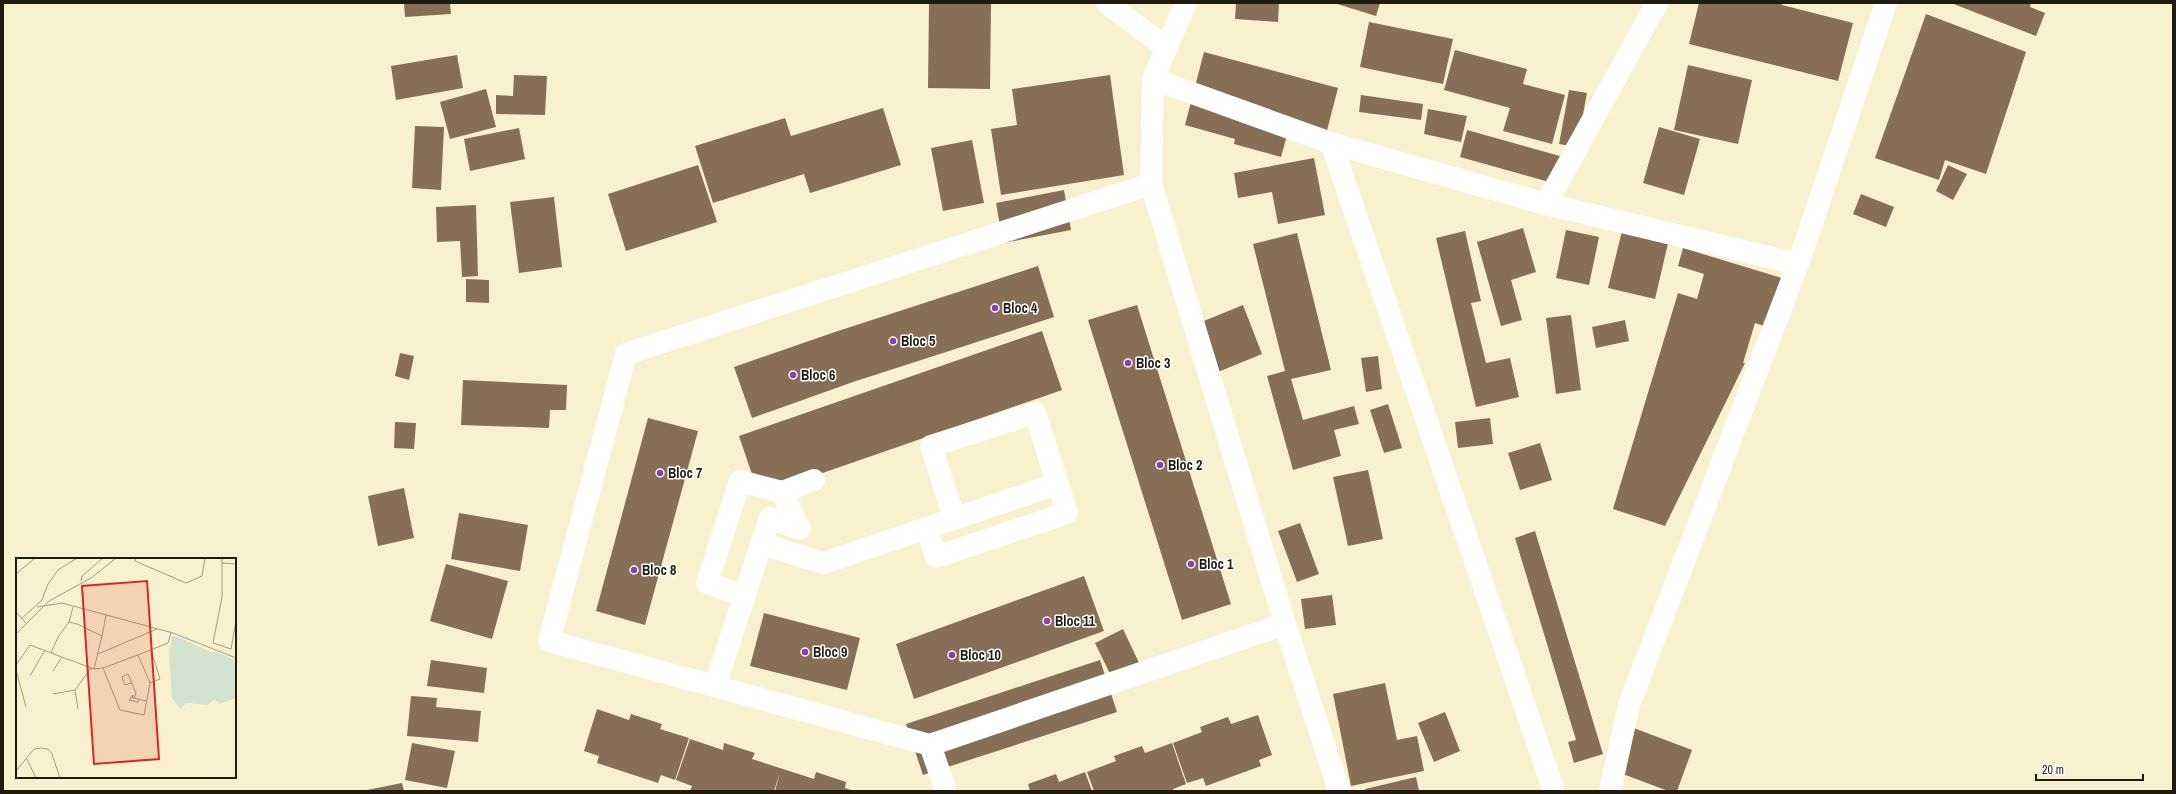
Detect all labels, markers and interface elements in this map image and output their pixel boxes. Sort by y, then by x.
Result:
place label: Bloc 4 [1003,299,1038,317]
marker: Bloc 4 [990,303,1000,313]
place label: Bloc 5 [901,332,936,350]
marker: Bloc 5 [888,336,898,346]
place label: Bloc 3 [1136,354,1170,372]
marker: Bloc 3 [1123,358,1133,368]
place label: Bloc 6 [801,366,835,384]
marker: Bloc 6 [788,370,798,380]
place label: Bloc 2 [1168,456,1202,474]
marker: Bloc 2 [1155,460,1165,470]
place label: Bloc 7 [668,464,703,482]
marker: Bloc 7 [655,468,665,478]
place label: Bloc 1 [1199,555,1234,573]
inset map [16,558,236,778]
marker: Bloc 1 [1186,559,1196,569]
place label: Bloc 8 [642,561,676,579]
marker: Bloc 8 [629,565,639,575]
place label: Bloc 11 [1055,612,1096,630]
marker: Bloc 11 [1042,616,1052,626]
place label: Bloc 9 [813,643,847,661]
place label: Bloc 10 [960,646,1001,664]
marker: Bloc 9 [800,647,810,657]
marker: Bloc 10 [947,650,957,660]
scale bar [2036,756,2143,782]
text: 20 m [2042,762,2064,778]

